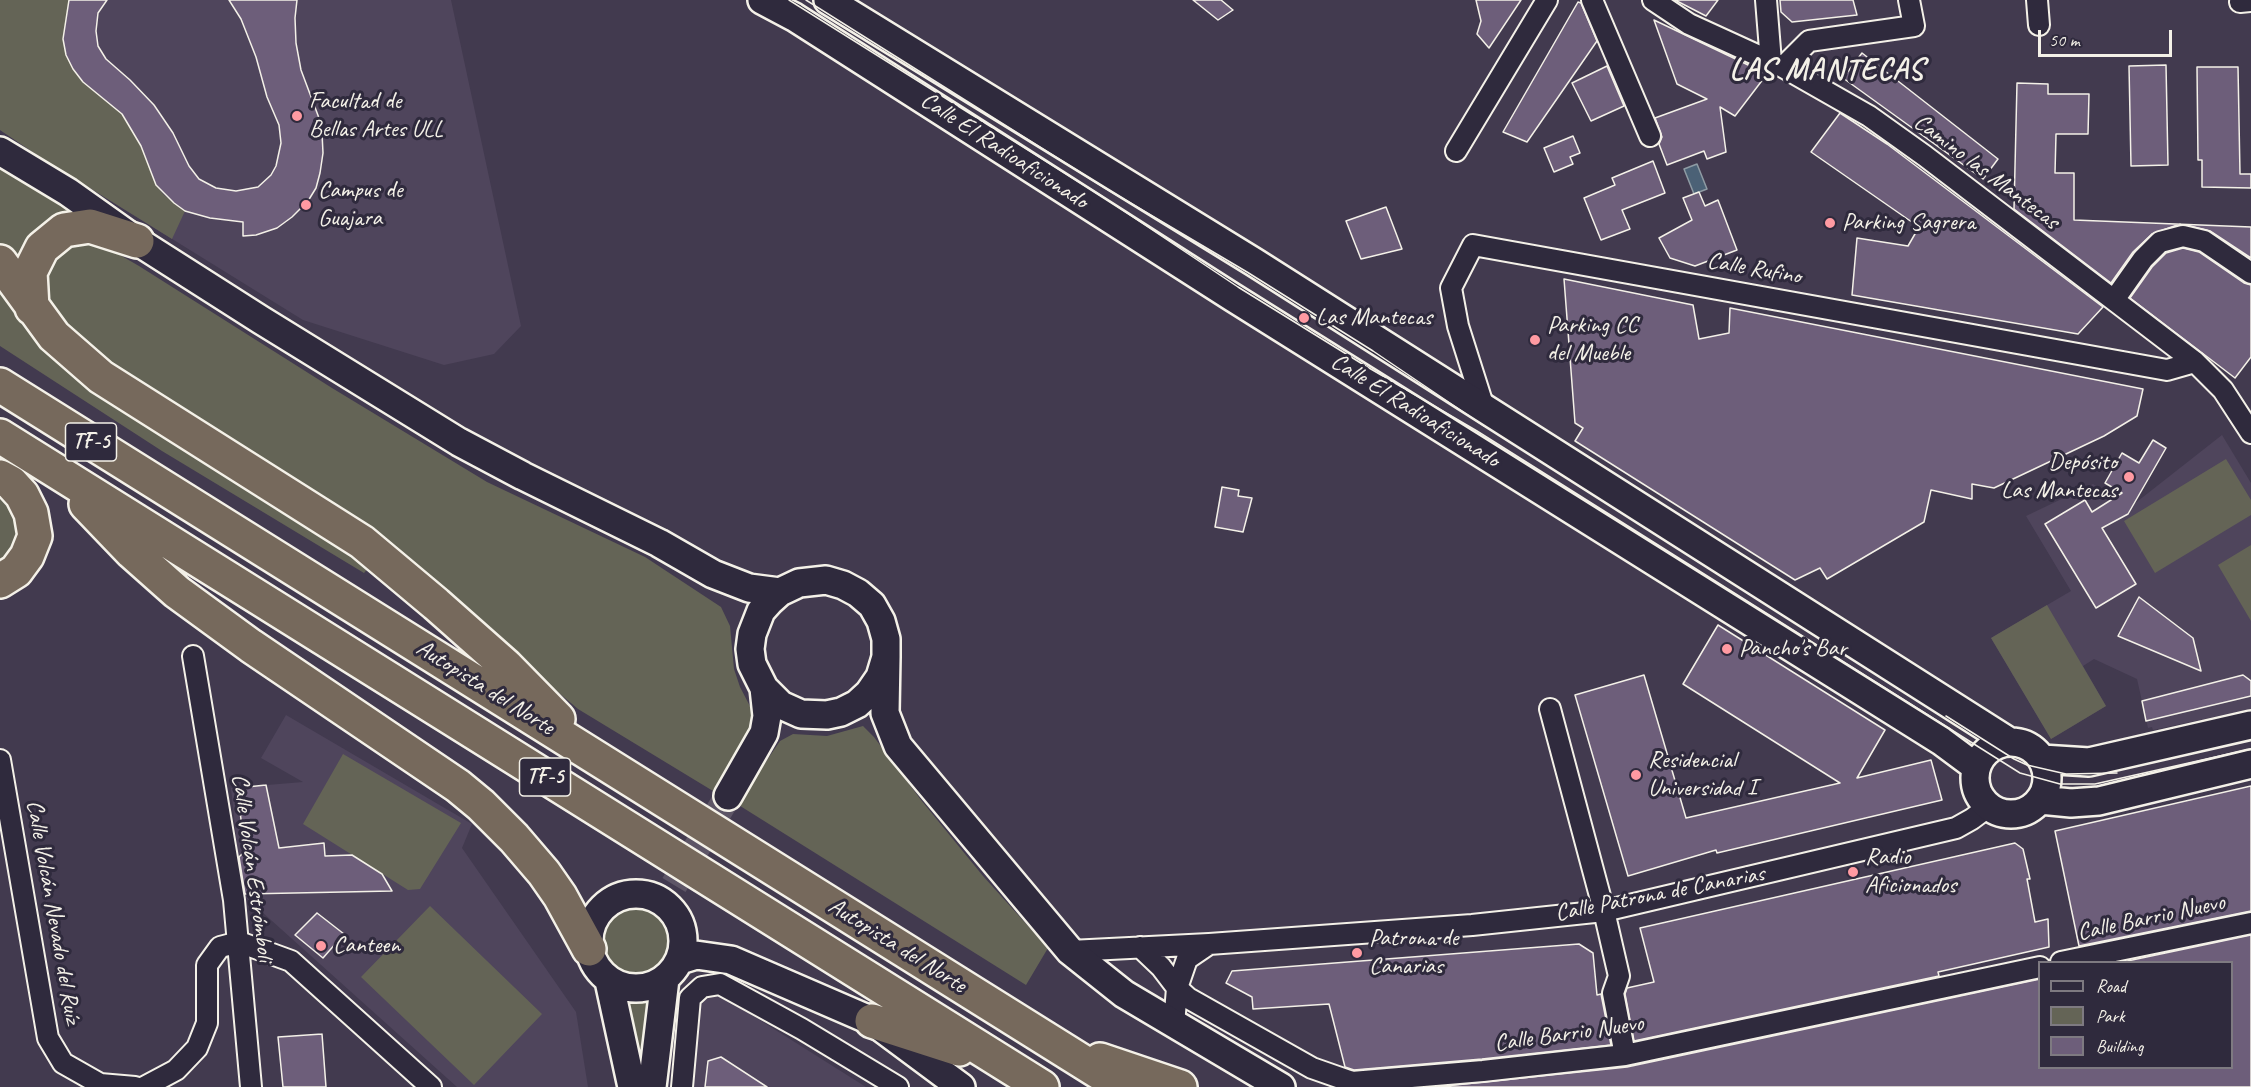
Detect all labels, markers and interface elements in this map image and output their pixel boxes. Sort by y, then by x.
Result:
scale bar [2041,18,2174,56]
text: 50 m [2049,29,2080,51]
district label: LAS MANTECAS [1729,53,1925,89]
street label: Calle El Radioaficionado [915,86,1093,216]
place label: Facultad de Bellas Artes ULL [309,88,443,144]
street label: Camino las Mantecas [1908,108,2064,236]
marker: Facultad de Bellas Artes ULL [290,109,304,123]
place label: Campus de Guajara [318,177,402,233]
marker: Campus de Guajara [299,198,313,212]
place label: Parking Sagrera [1842,209,1975,237]
marker: Parking Sagrera [1823,216,1837,230]
street label: Calle Rufino [1705,247,1803,291]
place label: Las Mantecas [1316,304,1432,332]
marker: Las Mantecas [1297,311,1311,325]
place label: Parking CC del Mueble [1547,312,1638,368]
marker: Parking CC del Mueble [1528,333,1542,347]
street label: Calle El Radioaficionado [1325,347,1505,475]
road number: TF-5 [66,423,116,461]
place label: Depósito Las Mantecas [2001,449,2117,505]
marker: Depósito Las Mantecas [2122,470,2136,484]
street label: Autopista del Norte [411,634,559,742]
place label: Pancho's Bar [1739,635,1847,663]
marker: Pancho's Bar [1720,642,1734,656]
place label: Residencial Universidad I [1648,747,1757,803]
road number: TF-5 [520,758,570,796]
marker: Residencial Universidad I [1629,768,1643,782]
street label: Calle Volcán Estrómboli [225,772,279,964]
street label: Calle Volcán Nevado del Ruíz [19,798,87,1026]
place label: Radio Aficionados [1865,844,1956,900]
street label: Calle Patrona de Canarias [1553,860,1767,928]
marker: Radio Aficionados [1846,865,1860,879]
street label: Calle Barrio Nuevo [2075,888,2227,948]
street label: Autopista del Norte [823,892,971,1000]
place label: Patrona de Canarias [1369,925,1458,981]
place label: Canteen [333,932,400,960]
marker: Canteen [314,939,328,953]
marker: Patrona de Canarias [1350,946,1364,960]
legend [2038,961,2233,1069]
text: Road [2096,975,2126,997]
text: Park [2096,1005,2125,1027]
street label: Calle Barrio Nuevo [1493,1009,1645,1059]
text: Building [2096,1035,2143,1057]

